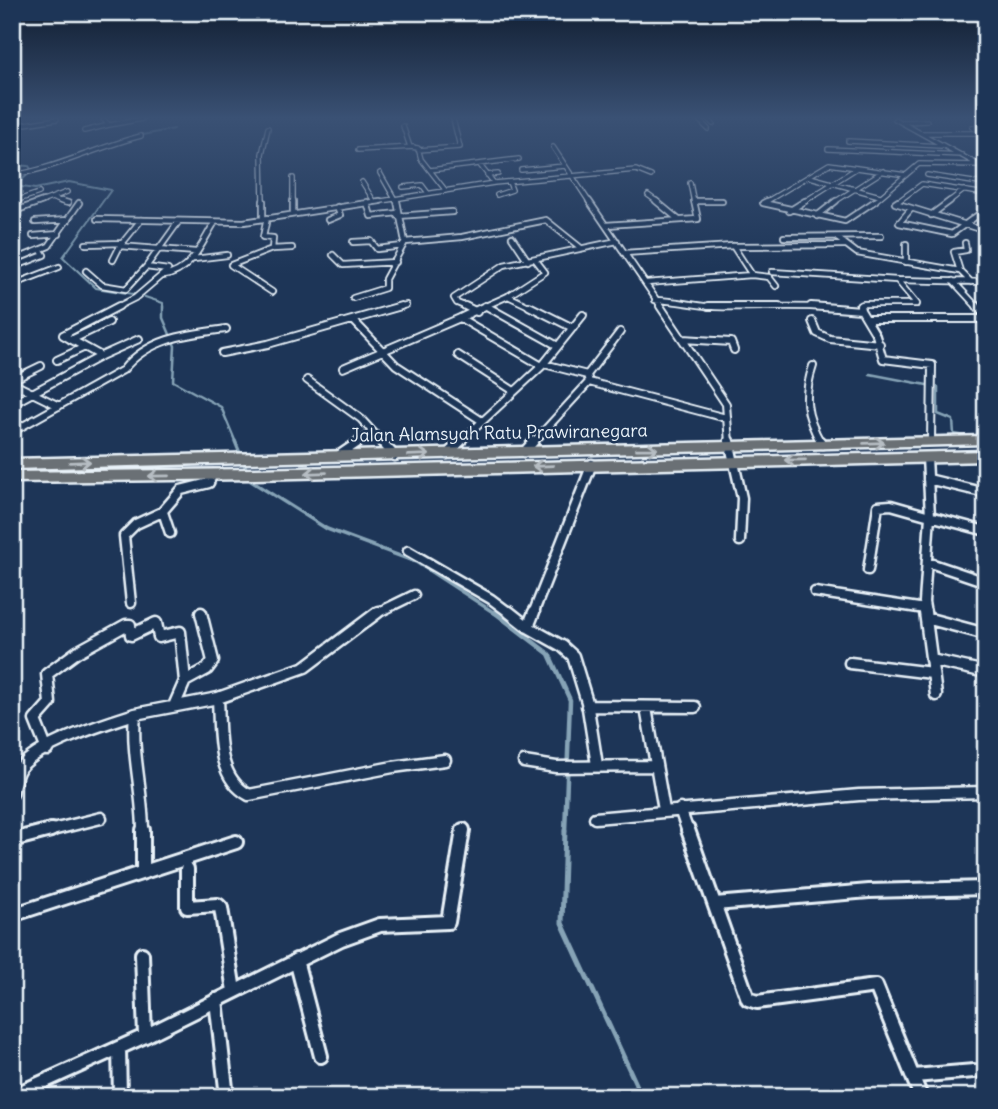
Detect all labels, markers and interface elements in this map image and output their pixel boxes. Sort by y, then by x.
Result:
street label: Jalan Alamsyah Ratu Prawiranegara [350,418,648,447]
one-way arrow [862,436,885,450]
one-way arrow [635,442,658,455]
one-way arrow [408,448,431,462]
one-way arrow [784,454,807,467]
one-way arrow [69,455,92,469]
one-way arrow [532,459,555,472]
one-way arrow [304,466,327,479]
one-way arrow [148,469,171,482]

